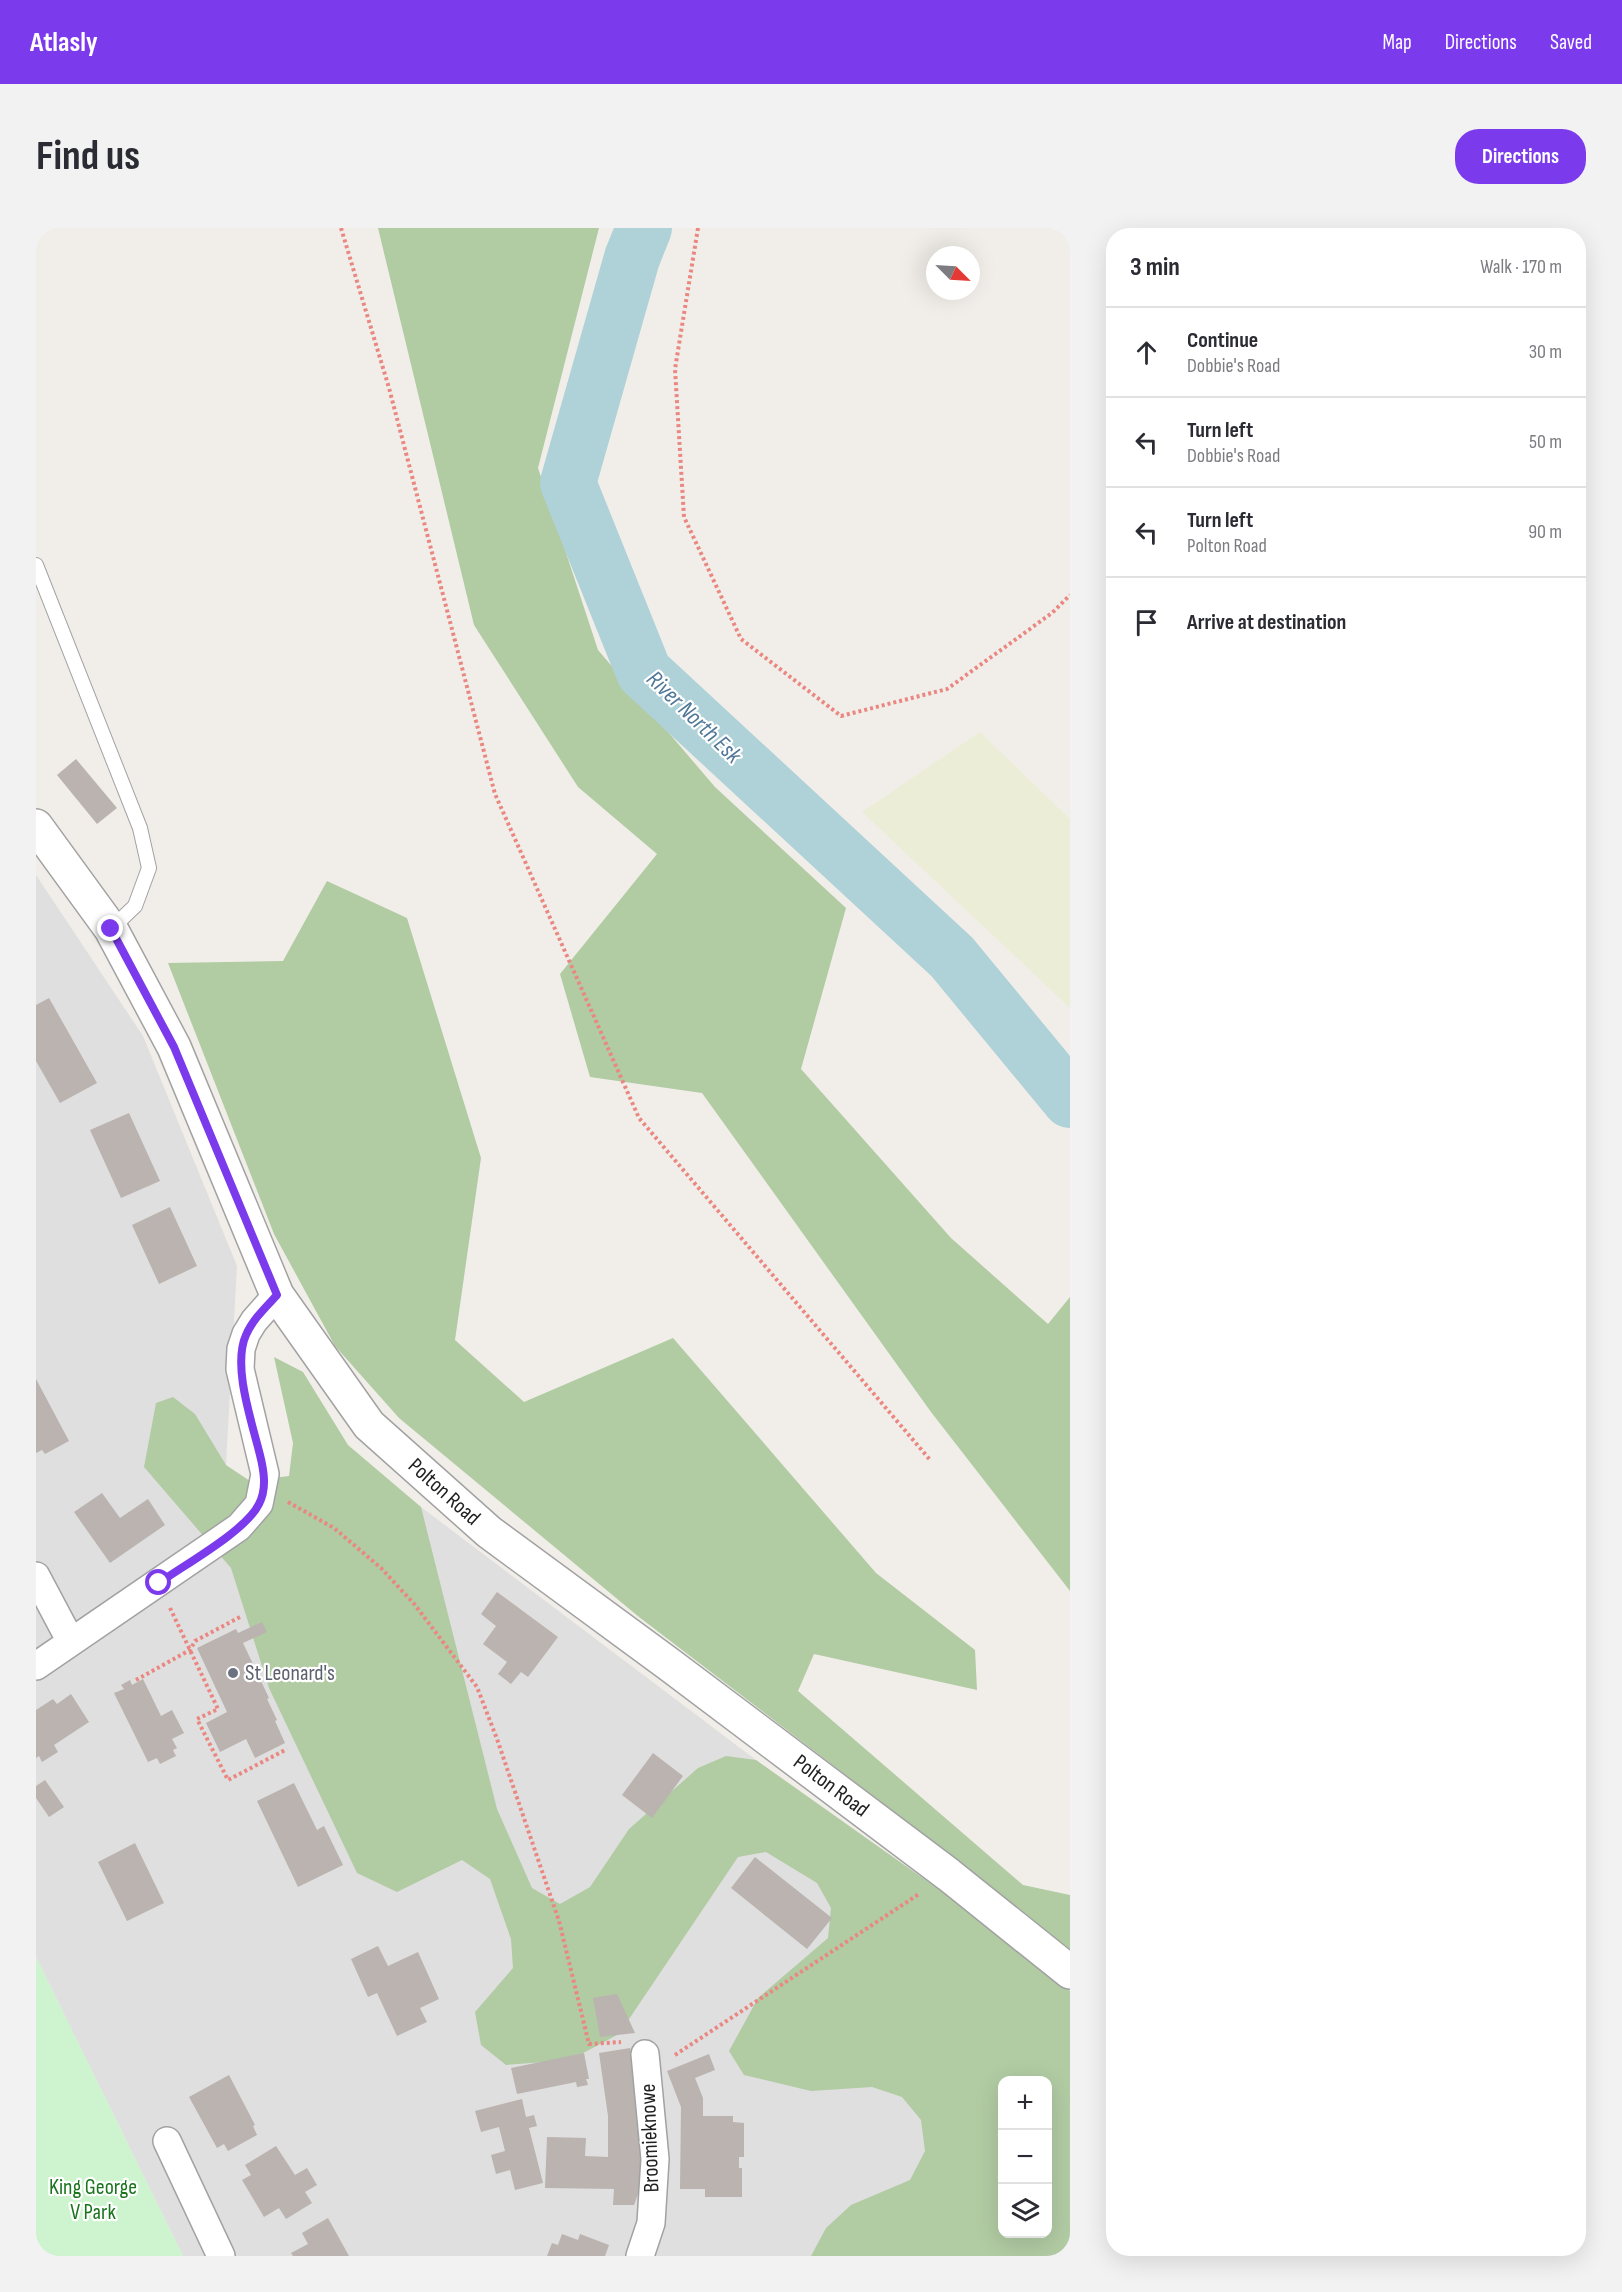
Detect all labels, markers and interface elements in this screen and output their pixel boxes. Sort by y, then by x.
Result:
text: Atlasly [30,26,98,59]
text: Map [1382,30,1412,55]
text: Directions [1445,30,1517,55]
text: Saved [1550,30,1592,55]
button: Directions [1455,129,1586,184]
text: Find us [36,131,140,182]
north arrow [926,246,980,300]
text: 3 min [1130,252,1180,283]
text: Walk · 170 m [1480,255,1562,279]
text: Continue [1187,327,1258,354]
icon: ahead [1130,336,1163,369]
text: 30 m [1529,340,1562,364]
text: Dobbie's Road [1187,354,1280,378]
text: Turn left [1187,417,1253,444]
icon: left [1130,426,1163,459]
text: 50 m [1529,430,1562,454]
text: Dobbie's Road [1187,444,1280,468]
text: Turn left [1187,507,1253,534]
icon: left [1130,516,1163,549]
text: 90 m [1528,520,1562,544]
text: Polton Road [1187,534,1267,558]
icon: arrive [1130,606,1163,639]
text: Arrive at destination [1187,609,1346,636]
water label: River North Esk [640,665,748,770]
route end [97,915,123,941]
street label: Polton Road [402,1453,486,1531]
route start [145,1569,171,1595]
place label: St Leonard's [245,1660,335,1687]
marker: St Leonard's [226,1666,240,1680]
street label: Polton Road [788,1749,874,1823]
map controls [998,2076,1052,2238]
button: + [998,2076,1052,2130]
street label: Broomieknowe [635,2083,665,2193]
button: − [998,2130,1052,2184]
park label: King George V Park [49,2174,137,2226]
button: layers [998,2184,1052,2238]

